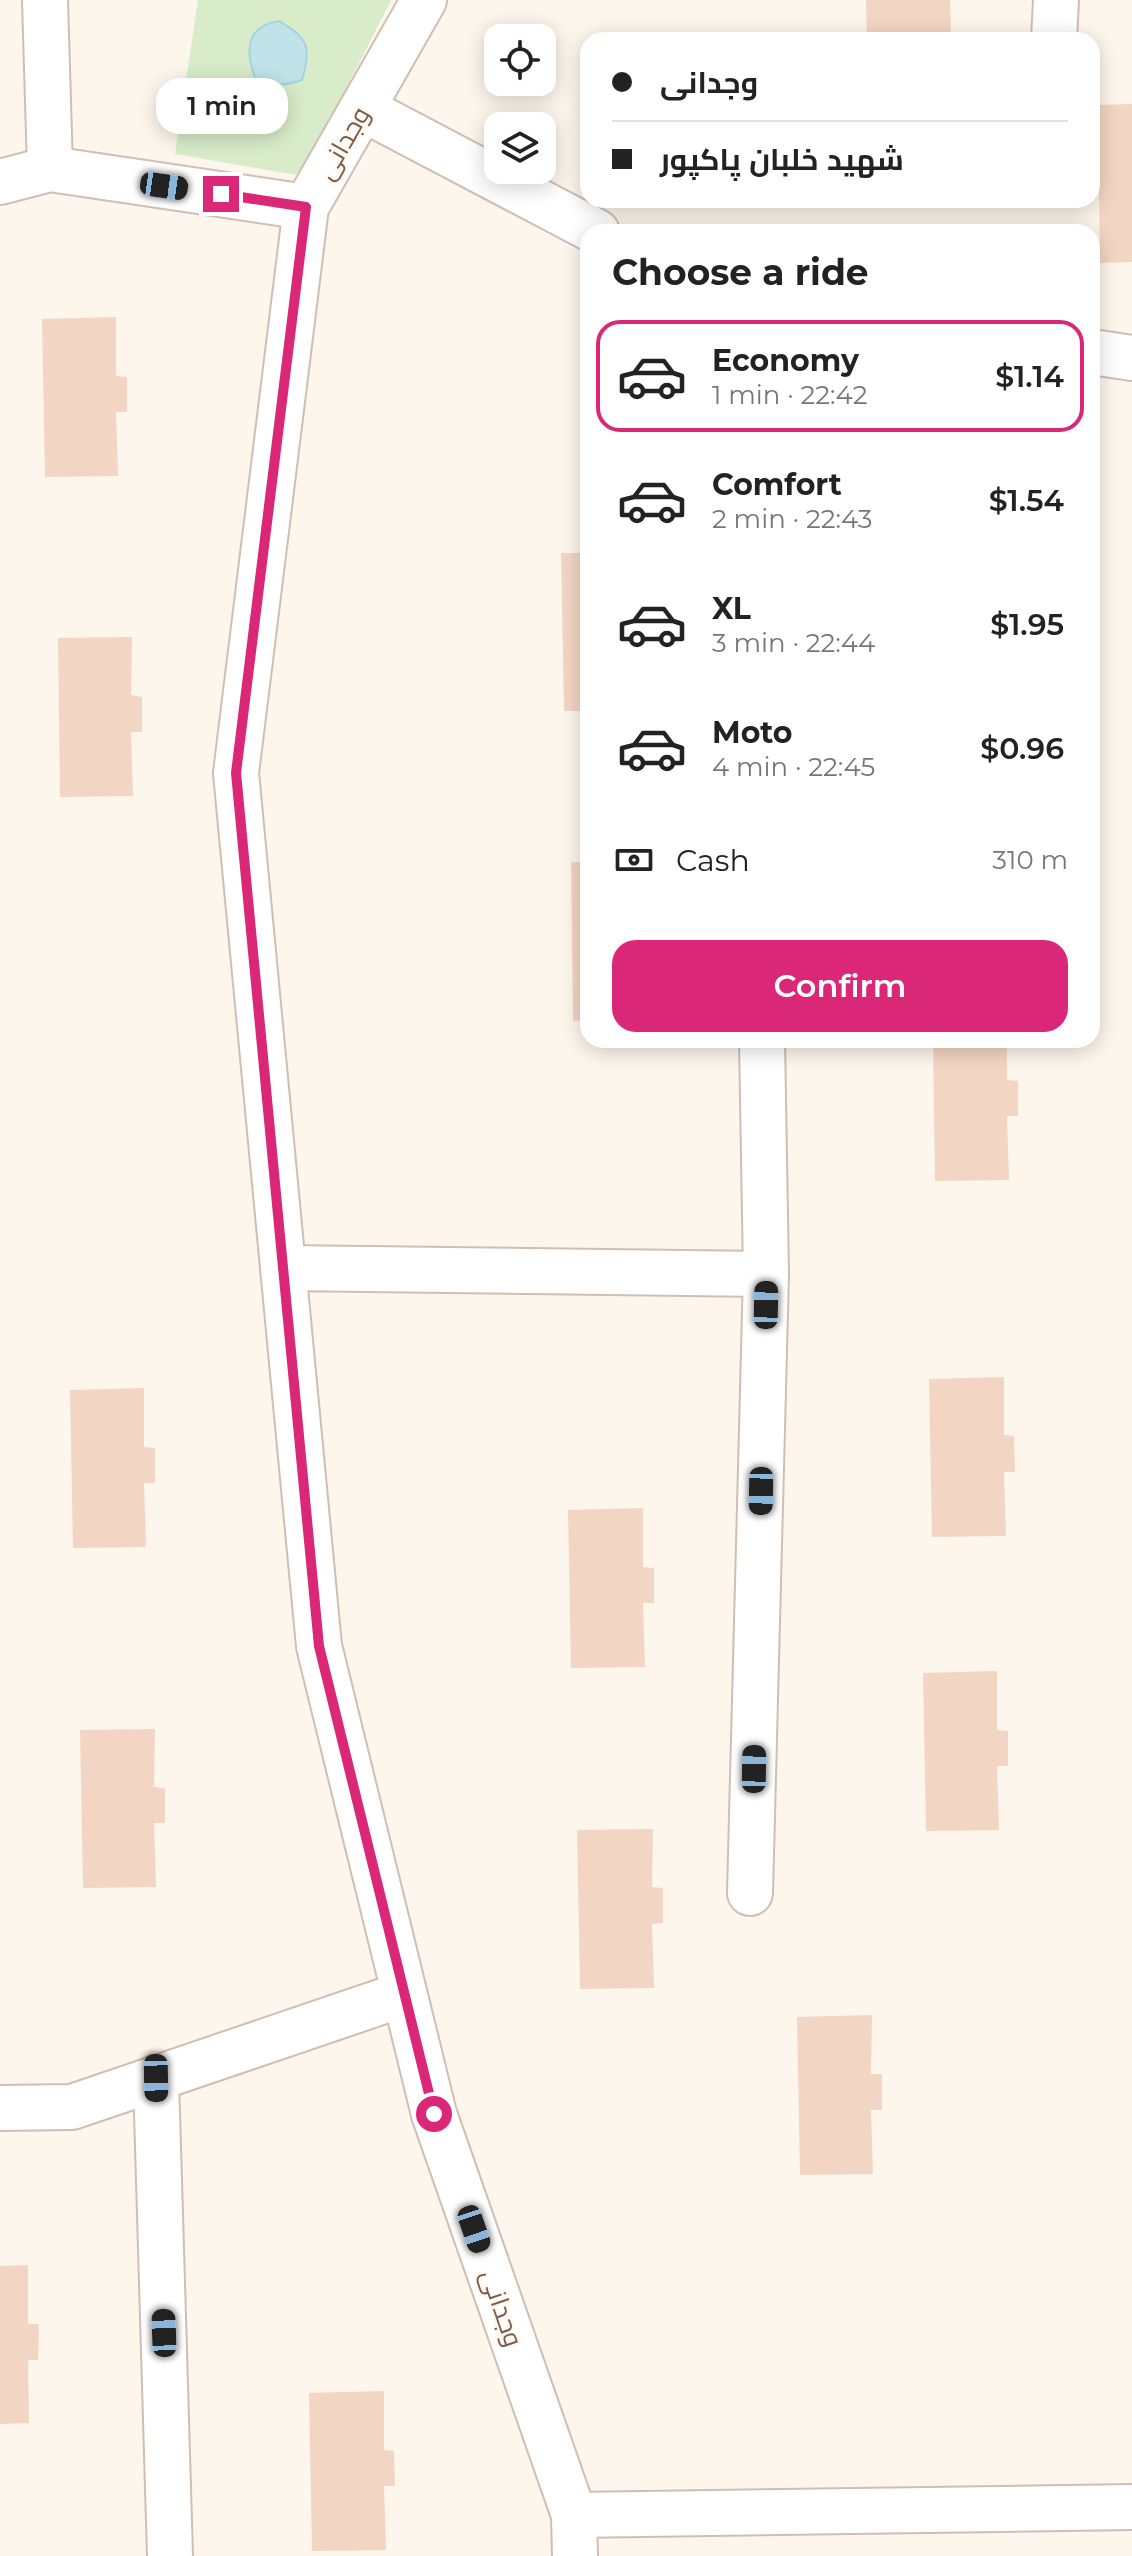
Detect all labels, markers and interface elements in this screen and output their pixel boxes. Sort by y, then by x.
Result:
map controls [484,24,556,184]
button: locate [484,24,556,96]
text: وجدانی [660,64,758,101]
callout: 1 min [155,78,287,134]
text: 1 min [187,90,257,122]
street label: وجدانی [309,101,377,185]
button: layers [484,112,556,184]
text: شهید خلبان پاکپور [660,141,904,178]
car [139,171,189,201]
route end [203,176,239,212]
text: Choose a ride [612,250,869,294]
icon: car [616,340,688,412]
text: Economy [712,342,859,379]
text: $1.14 [995,358,1064,395]
text: 1 min · 22:42 [712,379,867,411]
icon: car [616,464,688,536]
text: Comfort [712,466,842,503]
text: $1.54 [989,482,1064,519]
text: 2 min · 22:43 [712,503,872,535]
icon: car [616,588,688,660]
text: XL [712,590,751,627]
text: $1.95 [990,606,1064,643]
text: 3 min · 22:44 [712,627,875,659]
icon: car [616,712,688,784]
text: Moto [712,714,793,751]
text: $0.96 [980,730,1064,767]
text: 4 min · 22:45 [712,751,875,783]
icon: cash [612,838,656,882]
text: Cash [676,842,750,879]
text: 310 m [992,844,1068,876]
button: Confirm [612,940,1068,1032]
car [754,1281,778,1329]
car [749,1467,773,1515]
car [742,1745,766,1793]
car [144,2054,168,2102]
route start [416,2096,452,2132]
car [455,2202,493,2256]
street label: وجدانی [474,2265,530,2351]
car [151,2309,177,2357]

